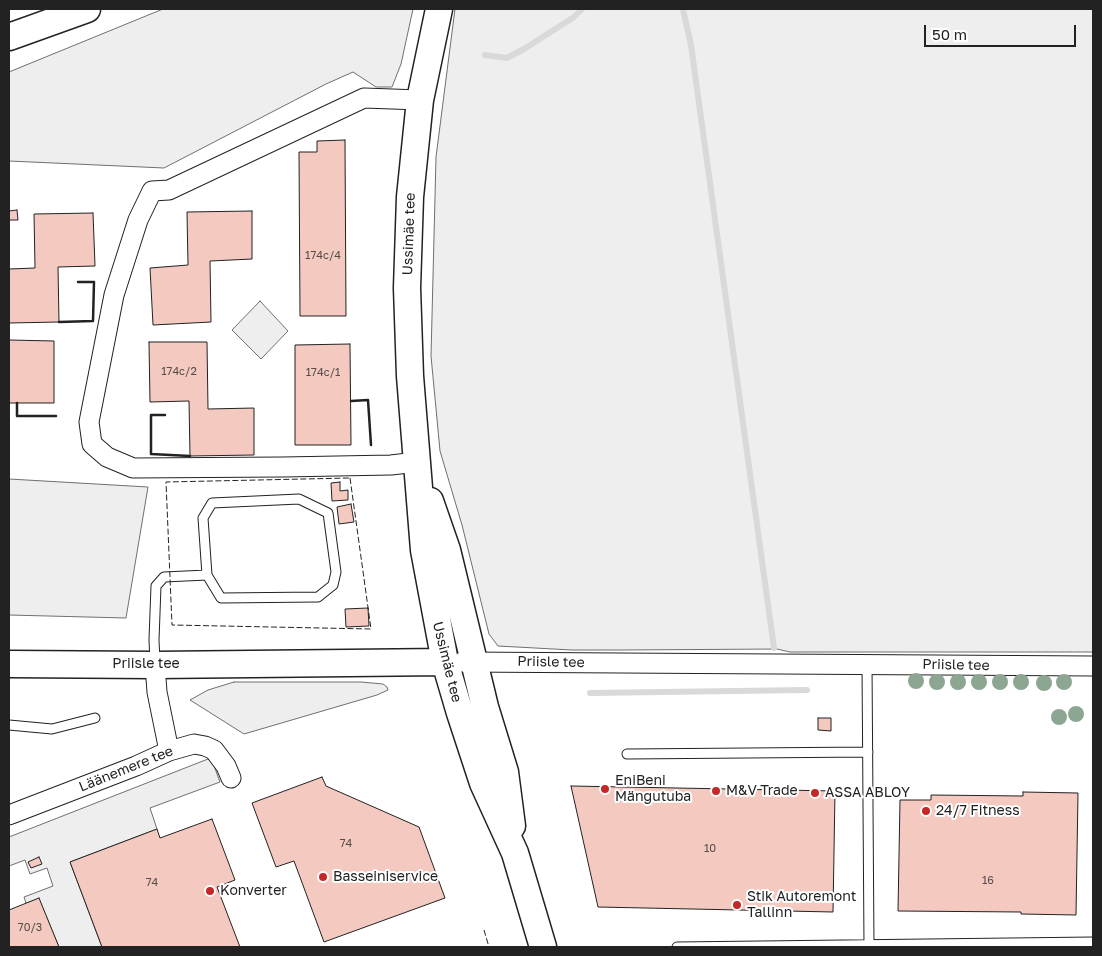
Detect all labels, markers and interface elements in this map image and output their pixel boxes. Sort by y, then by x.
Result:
scale bar [927,15,1080,47]
text: 50 m [932,25,967,43]
street label: Ussimäe tee [399,192,419,276]
house number: 174c/4 [305,249,341,263]
house number: 174c/2 [161,365,197,379]
house number: 174c/1 [306,366,340,380]
street label: Ussimäe tee [429,620,465,704]
street label: Priisle tee [517,653,585,671]
street label: Priisle tee [112,656,180,672]
street label: Priisle tee [922,656,990,674]
street label: Läänemere tee [77,742,175,796]
place label: EniBeni Mängutuba [615,773,691,806]
marker: EniBeni Mängutuba [599,783,611,795]
place label: M&V Trade [726,783,798,799]
marker: M&V Trade [710,785,722,797]
place label: ASSA ABLOY [825,785,910,801]
marker: ASSA ABLOY [809,787,821,799]
place label: 24/7 Fitness [936,803,1020,819]
marker: 24/7 Fitness [920,805,932,817]
house number: 74 [340,837,352,851]
house number: 10 [704,842,716,856]
place label: Basseiniservice [333,869,438,885]
marker: Basseiniservice [317,871,329,883]
house number: 16 [982,874,994,888]
house number: 74 [146,876,158,890]
place label: Konverter [220,883,287,899]
marker: Konverter [204,885,216,897]
place label: Stik Autoremont Tallinn [747,889,856,922]
marker: Stik Autoremont Tallinn [731,899,743,911]
house number: 70/3 [18,921,42,935]

